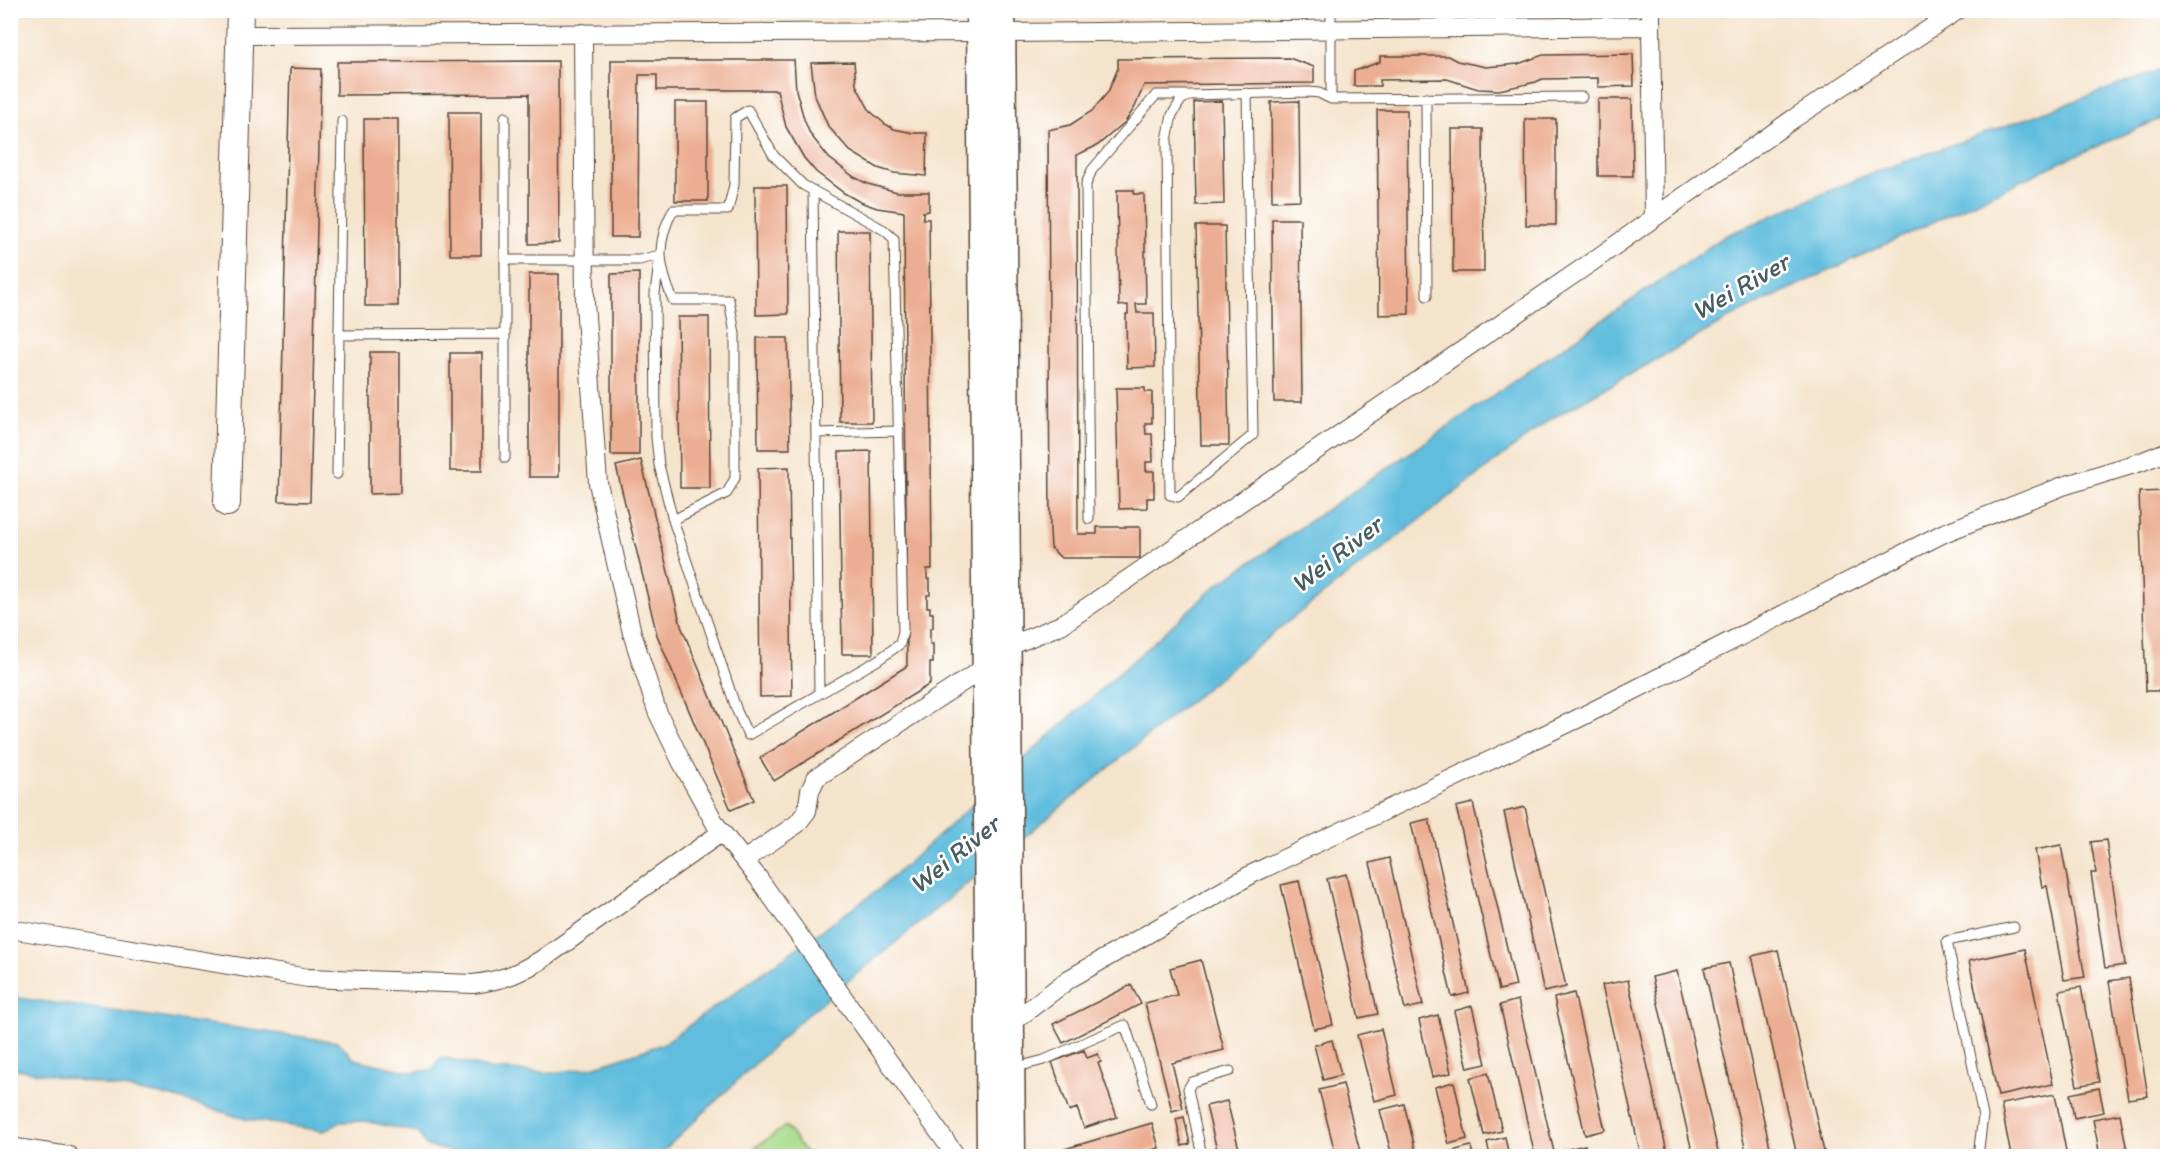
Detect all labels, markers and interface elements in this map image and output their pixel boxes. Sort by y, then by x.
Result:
water label: Wei River [1685,244,1797,327]
water label: Wei River [1284,506,1391,600]
water label: Wei River [902,806,1008,901]

